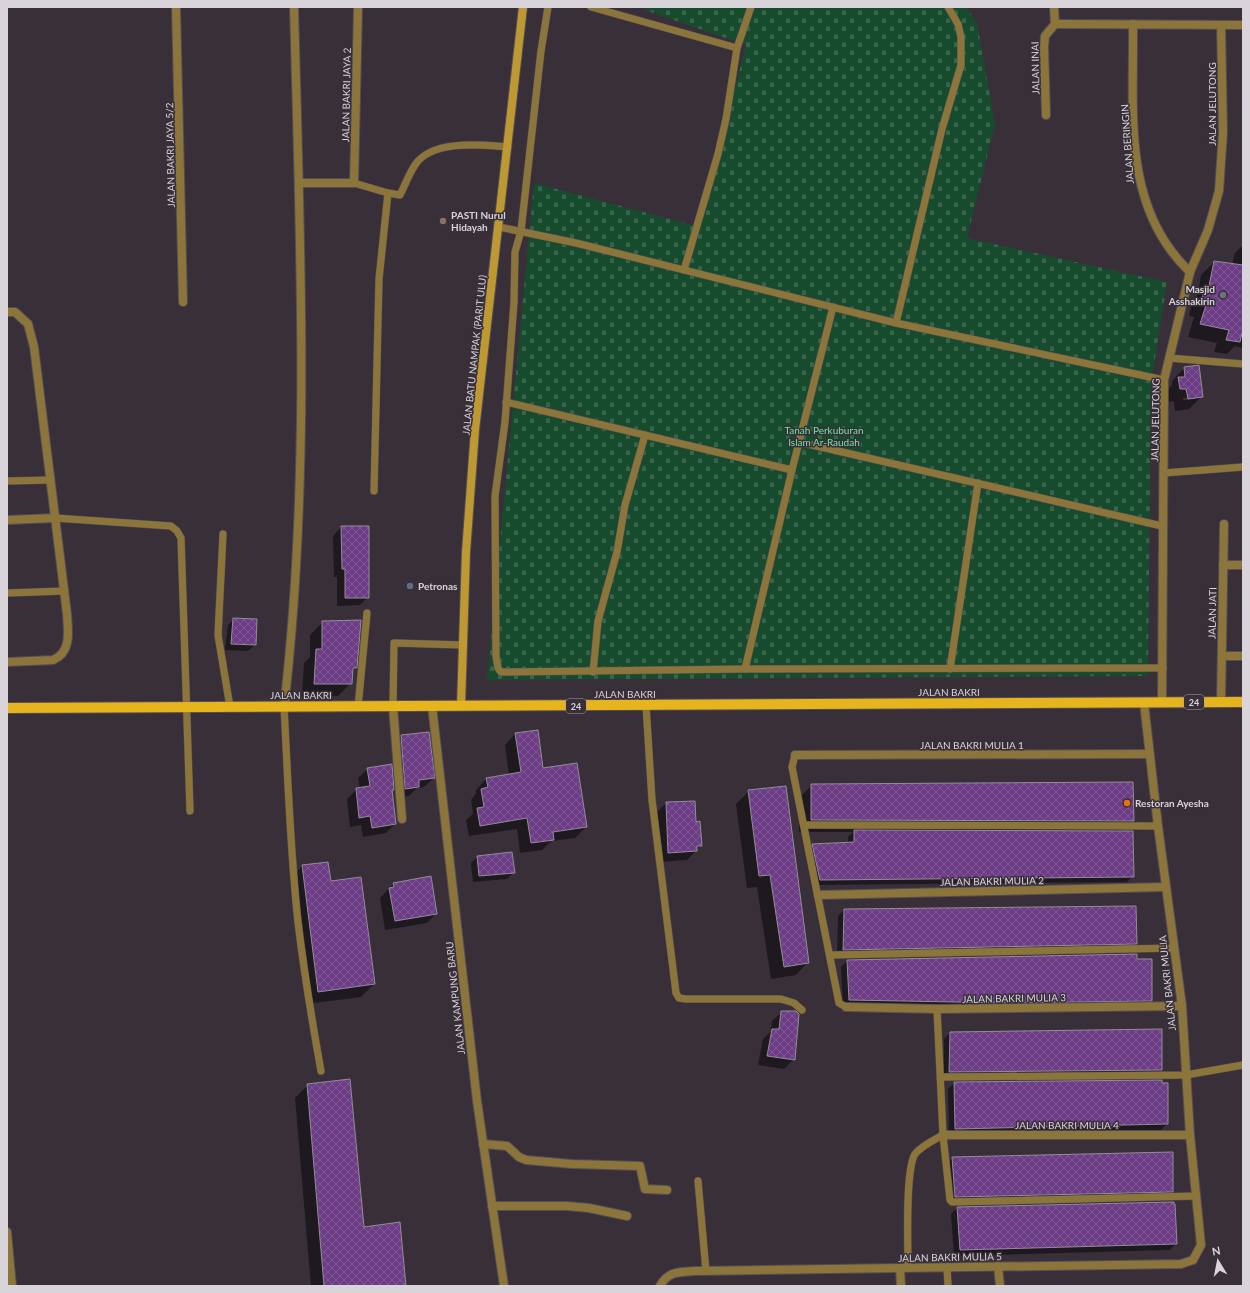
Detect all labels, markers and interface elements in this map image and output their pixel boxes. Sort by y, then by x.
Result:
street label: JALAN INAI [1029,41,1041,95]
street label: JALAN BAKRI JAYA 2 [339,47,353,142]
street label: JALAN JELUTONG [1206,62,1218,146]
street label: JALAN BAKRI JAYA 5/2 [163,102,177,208]
street label: JALAN BERINGIN [1118,104,1136,184]
place label: PASTI Nurul Hidayah [451,209,506,233]
marker: PASTI Nurul Hidayah [438,216,448,226]
street label: JALAN BATU NAMPAK (PARIT ULU) [460,274,488,436]
place label: Masjid Asshakirin [1168,283,1215,307]
marker: Masjid Asshakirin [1218,290,1228,300]
street label: JALAN JELUTONG [1148,378,1162,462]
park label: Tanah Perkuburan Islam Ar-Raudah [784,424,864,448]
place label: Petronas [418,580,458,592]
marker: Petronas [405,581,415,591]
street label: JALAN JATI [1206,587,1218,639]
street label: JALAN BAKRI [918,686,980,698]
street label: JALAN BAKRI [594,688,656,700]
street label: JALAN BAKRI [270,689,332,701]
road number: 24 [1184,695,1204,709]
road number: 24 [566,699,586,713]
street label: JALAN BAKRI MULIA 1 [920,739,1024,751]
place label: Restoran Ayesha [1135,797,1209,809]
marker: Restoran Ayesha [1122,798,1132,808]
street label: JALAN BAKRI MULIA 2 [940,874,1044,888]
street label: JALAN BAKRI MULIA [1156,935,1178,1031]
street label: JALAN KAMPUNG BARU [443,941,467,1055]
street label: JALAN BAKRI MULIA 3 [962,991,1066,1005]
street label: JALAN BAKRI MULIA 4 [1015,1119,1119,1131]
north arrow [1198,1241,1238,1281]
text: N [1211,1244,1221,1258]
street label: JALAN BAKRI MULIA 5 [898,1250,1002,1264]

